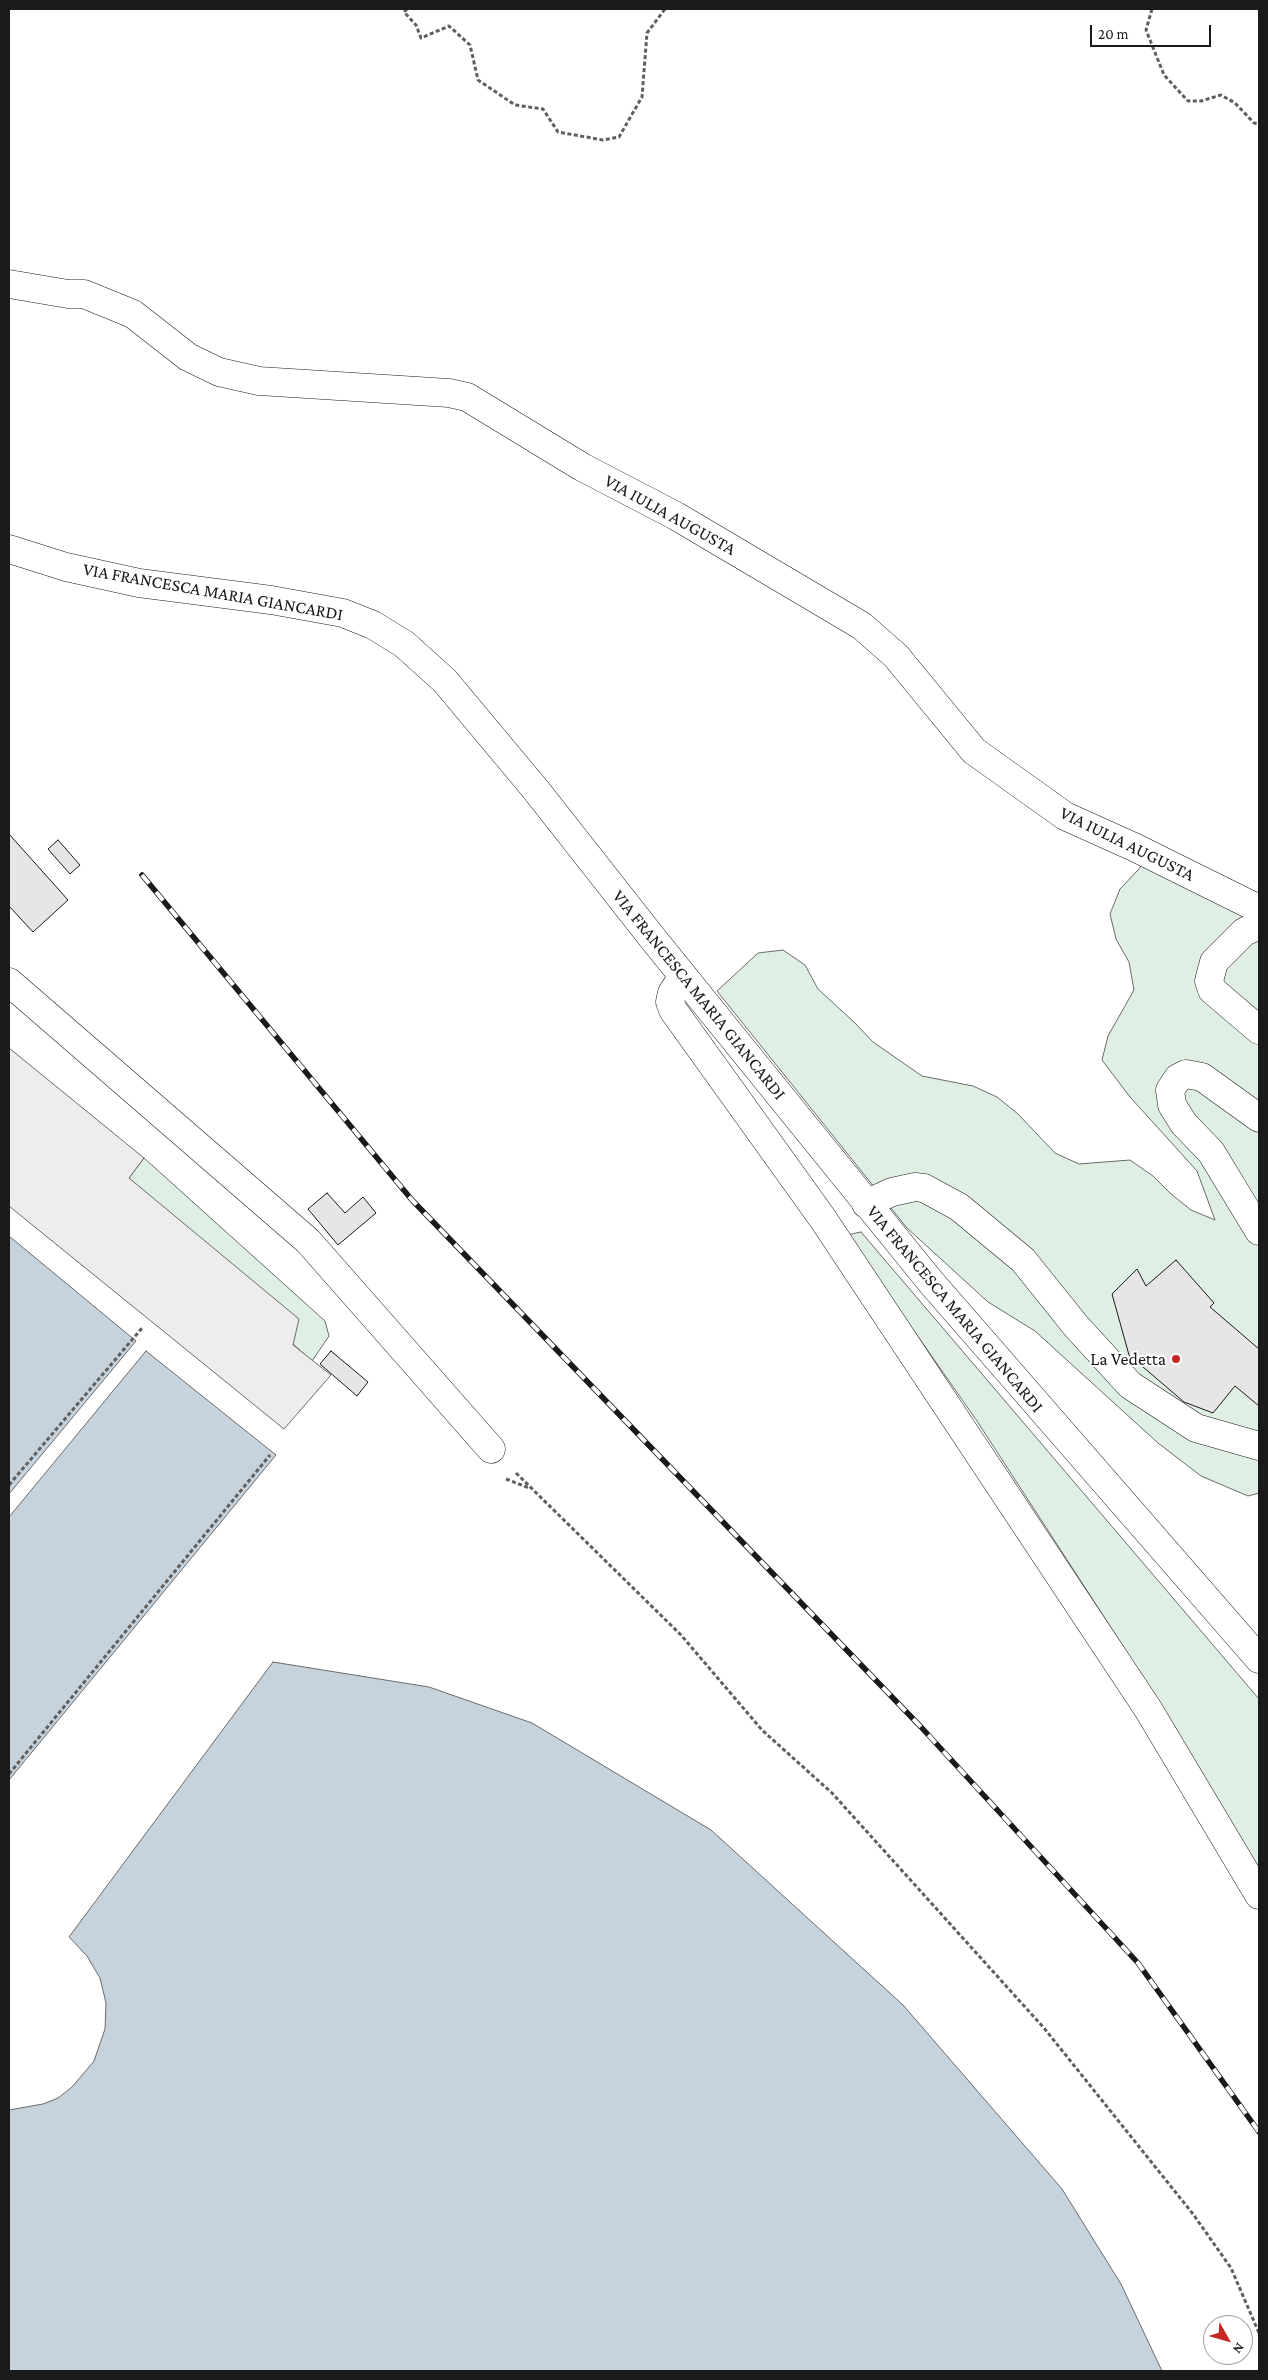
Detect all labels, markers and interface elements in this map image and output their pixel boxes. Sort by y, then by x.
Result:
scale bar [1093,15,1214,47]
text: 20 m [1098,26,1129,42]
street label: VIA IULIA AUGUSTA [600,470,740,560]
street label: VIA FRANCESCA MARIA GIANCARDI [81,558,345,626]
street label: VIA IULIA AUGUSTA [1056,802,1198,886]
street label: VIA FRANCESCA MARIA GIANCARDI [608,886,790,1104]
street label: VIA FRANCESCA MARIA GIANCARDI [862,1201,1048,1417]
place label: La Vedetta [1090,1348,1166,1370]
marker: La Vedetta [1170,1353,1182,1365]
north arrow [1203,2315,1253,2365]
text: N [1230,2340,1248,2357]

